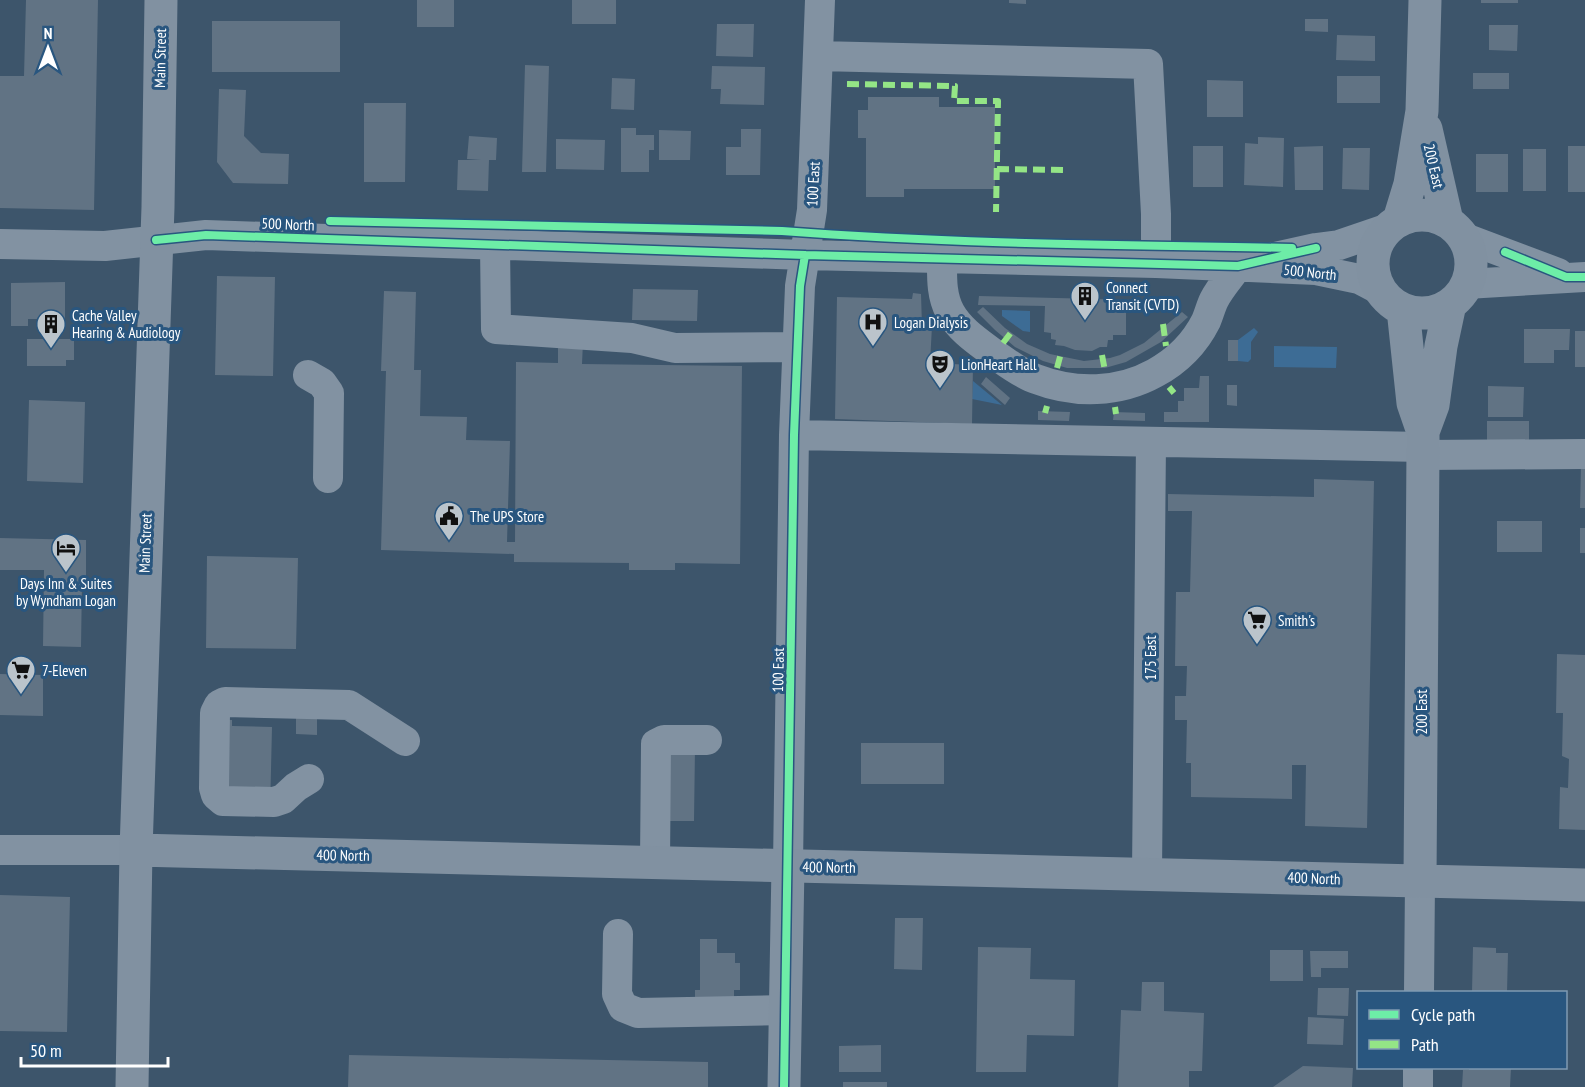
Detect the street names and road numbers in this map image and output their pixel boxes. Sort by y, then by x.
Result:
street label: Main Street [150,28,170,88]
street label: 200 East [1420,142,1448,190]
street label: 100 East [802,161,824,207]
street label: 500 North [261,214,315,234]
street label: 500 North [1283,260,1337,284]
street label: Main Street [134,513,156,573]
street label: 175 East [1141,635,1160,681]
street label: 100 East [768,647,788,693]
street label: 200 East [1412,689,1431,735]
street label: 400 North [316,845,370,865]
street label: 400 North [802,857,856,877]
street label: 400 North [1287,868,1341,888]

